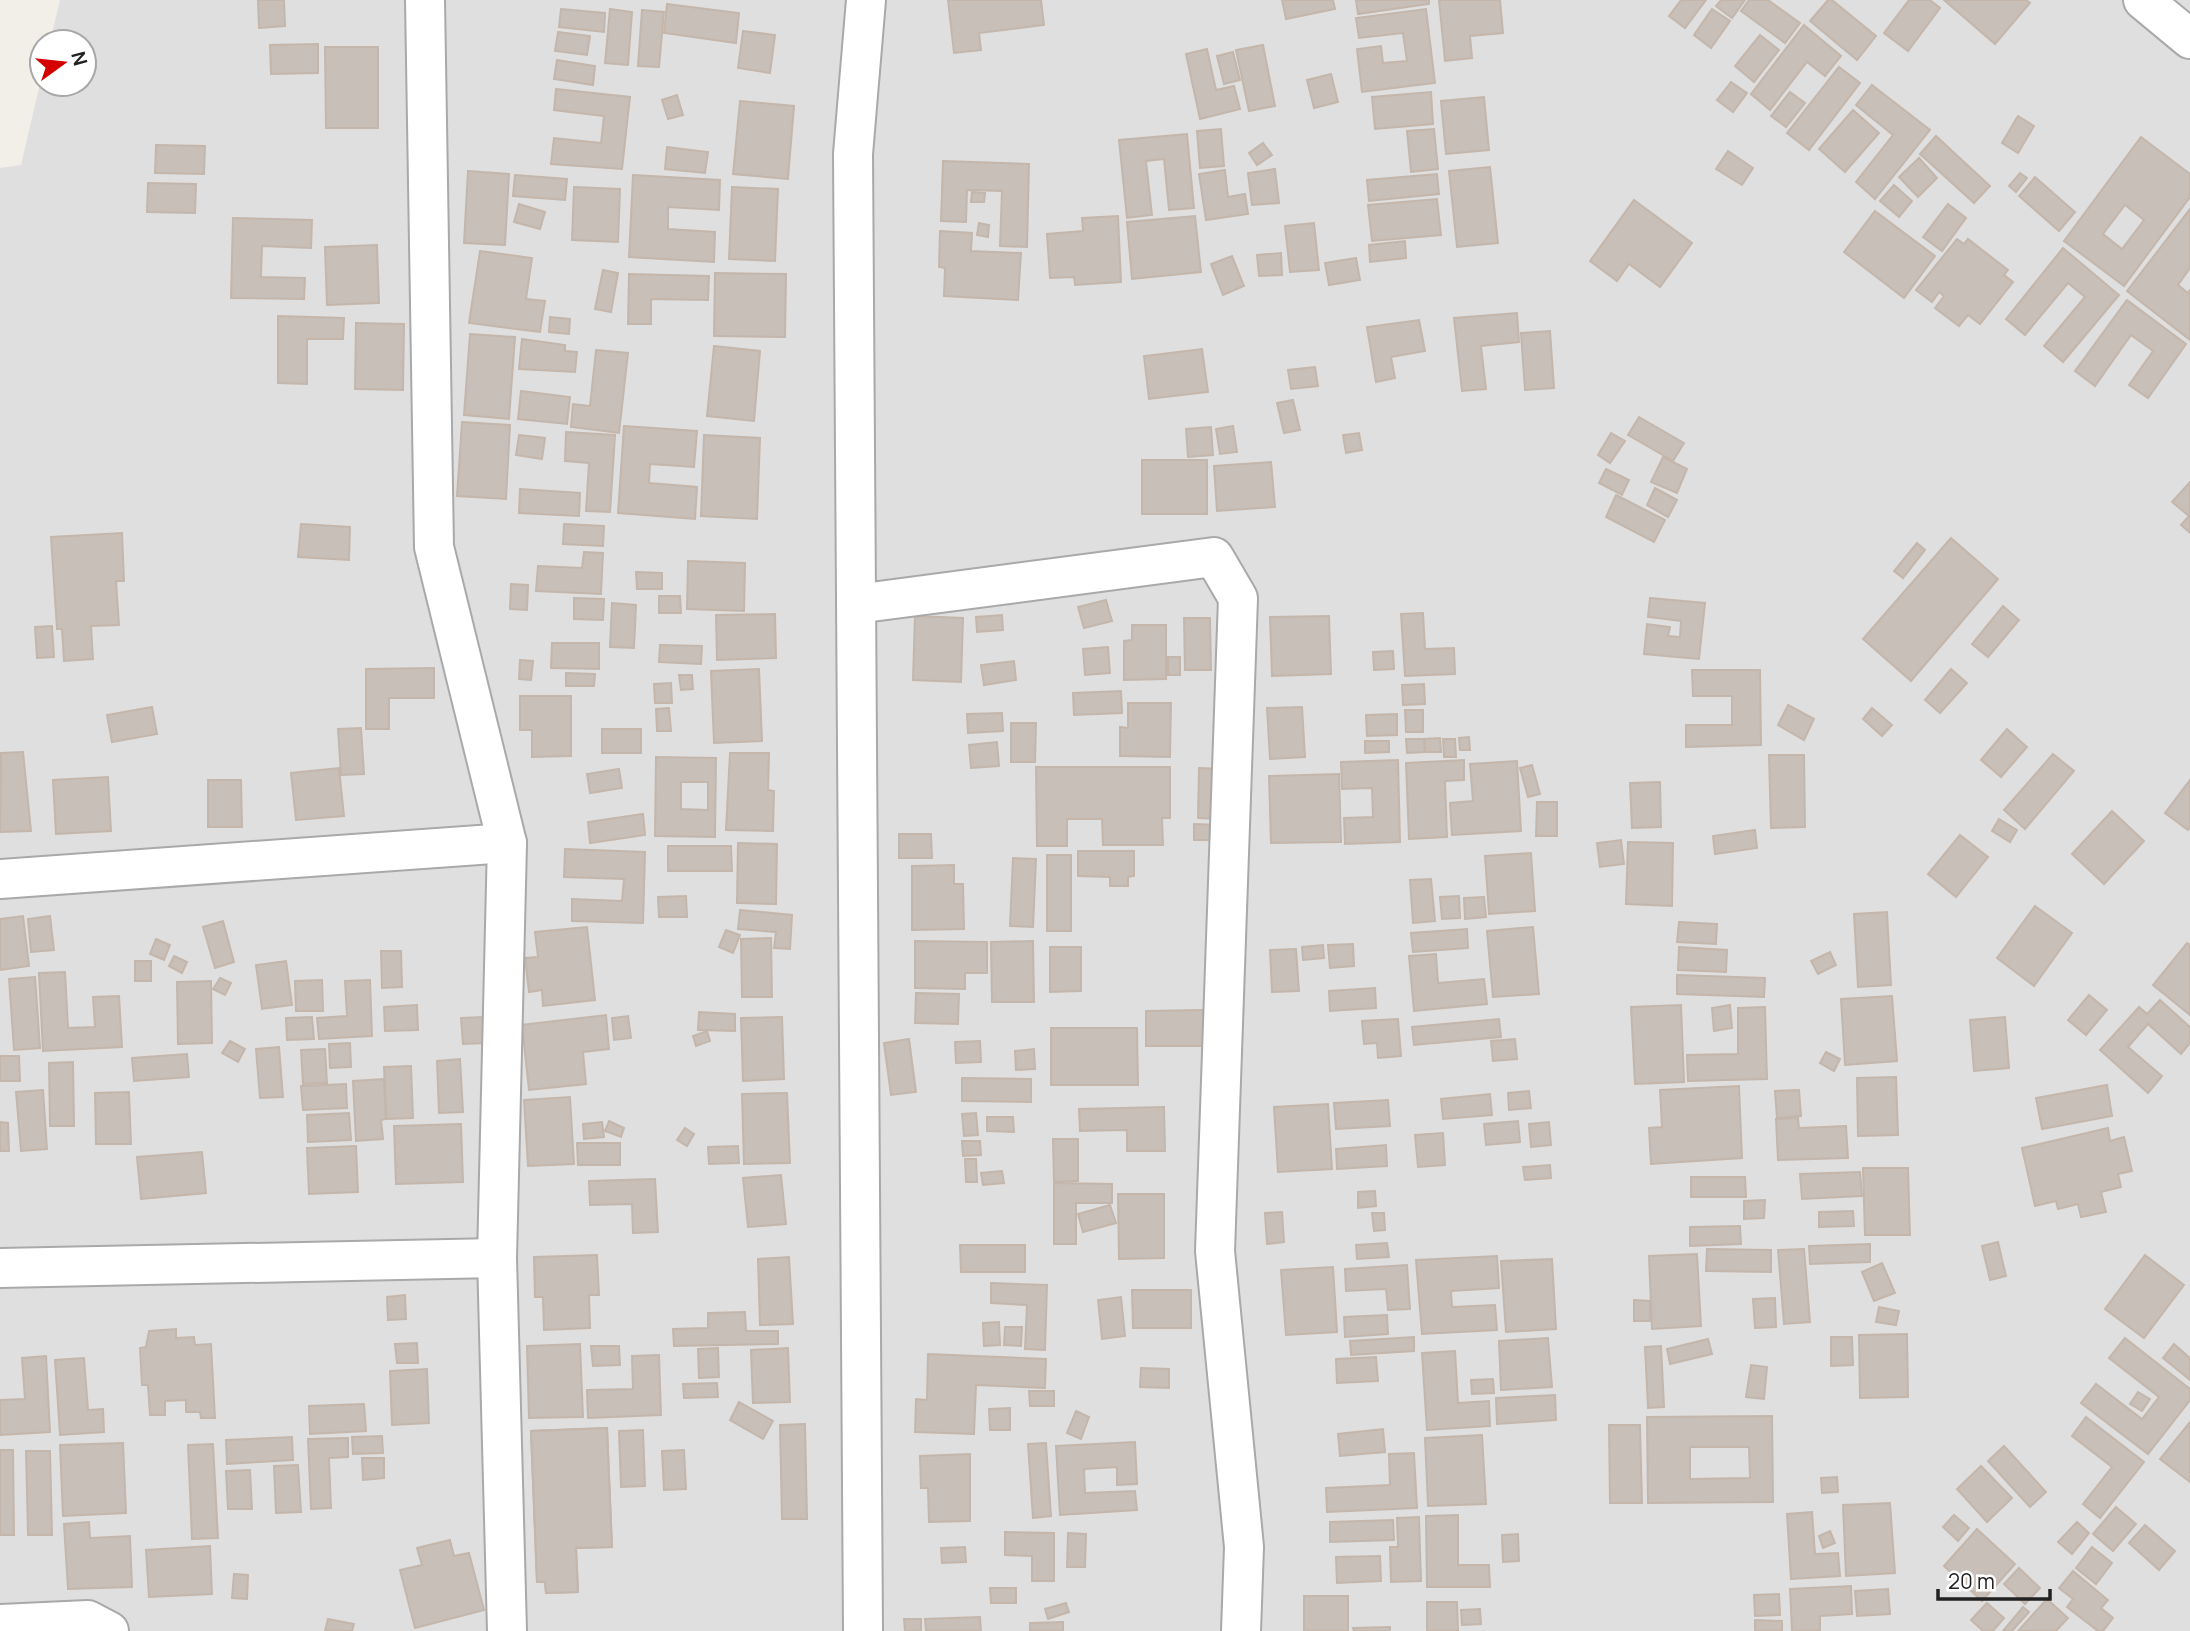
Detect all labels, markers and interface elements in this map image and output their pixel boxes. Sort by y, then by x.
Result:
north arrow [28,28,98,98]
text: N [65,49,94,69]
scale bar [1938,1558,2050,1602]
text: 20 m [1948,1567,1995,1595]

